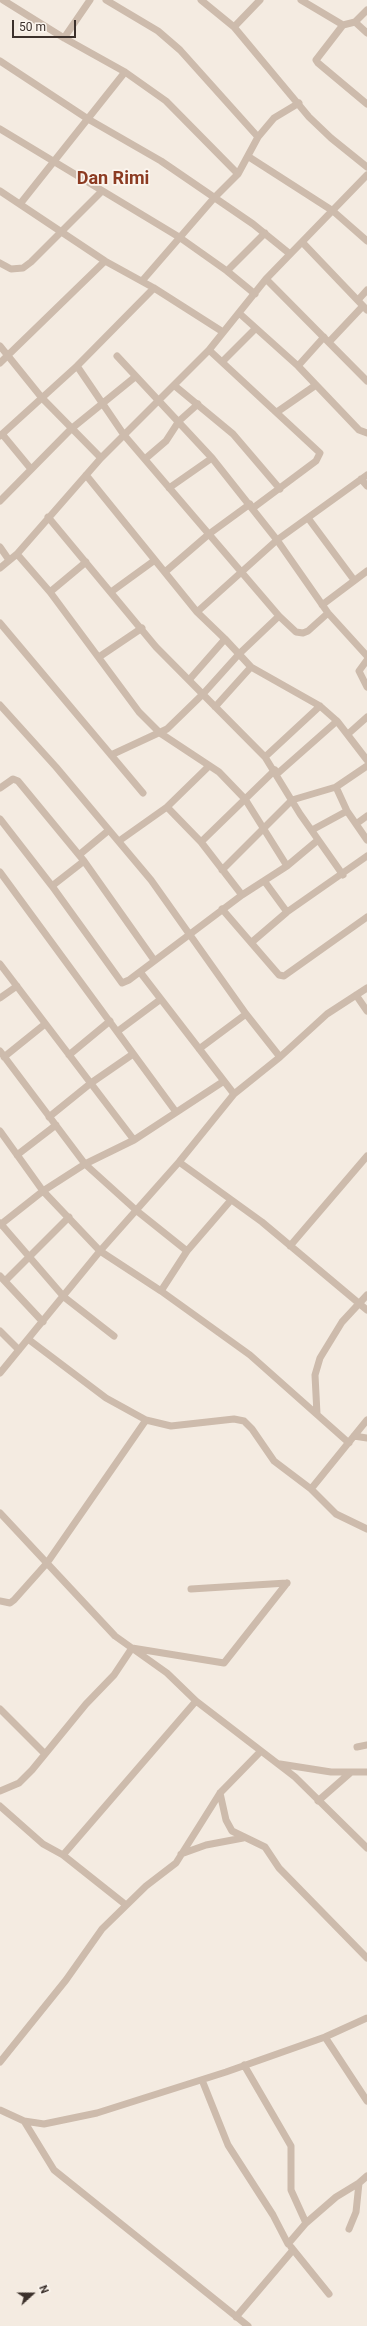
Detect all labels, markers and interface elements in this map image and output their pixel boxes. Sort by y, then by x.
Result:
scale bar [14,12,78,38]
text: 50 m [19,20,46,34]
district label: Dan Rimi [77,168,149,190]
north arrow [12,2274,52,2314]
text: N [36,2284,51,2295]

